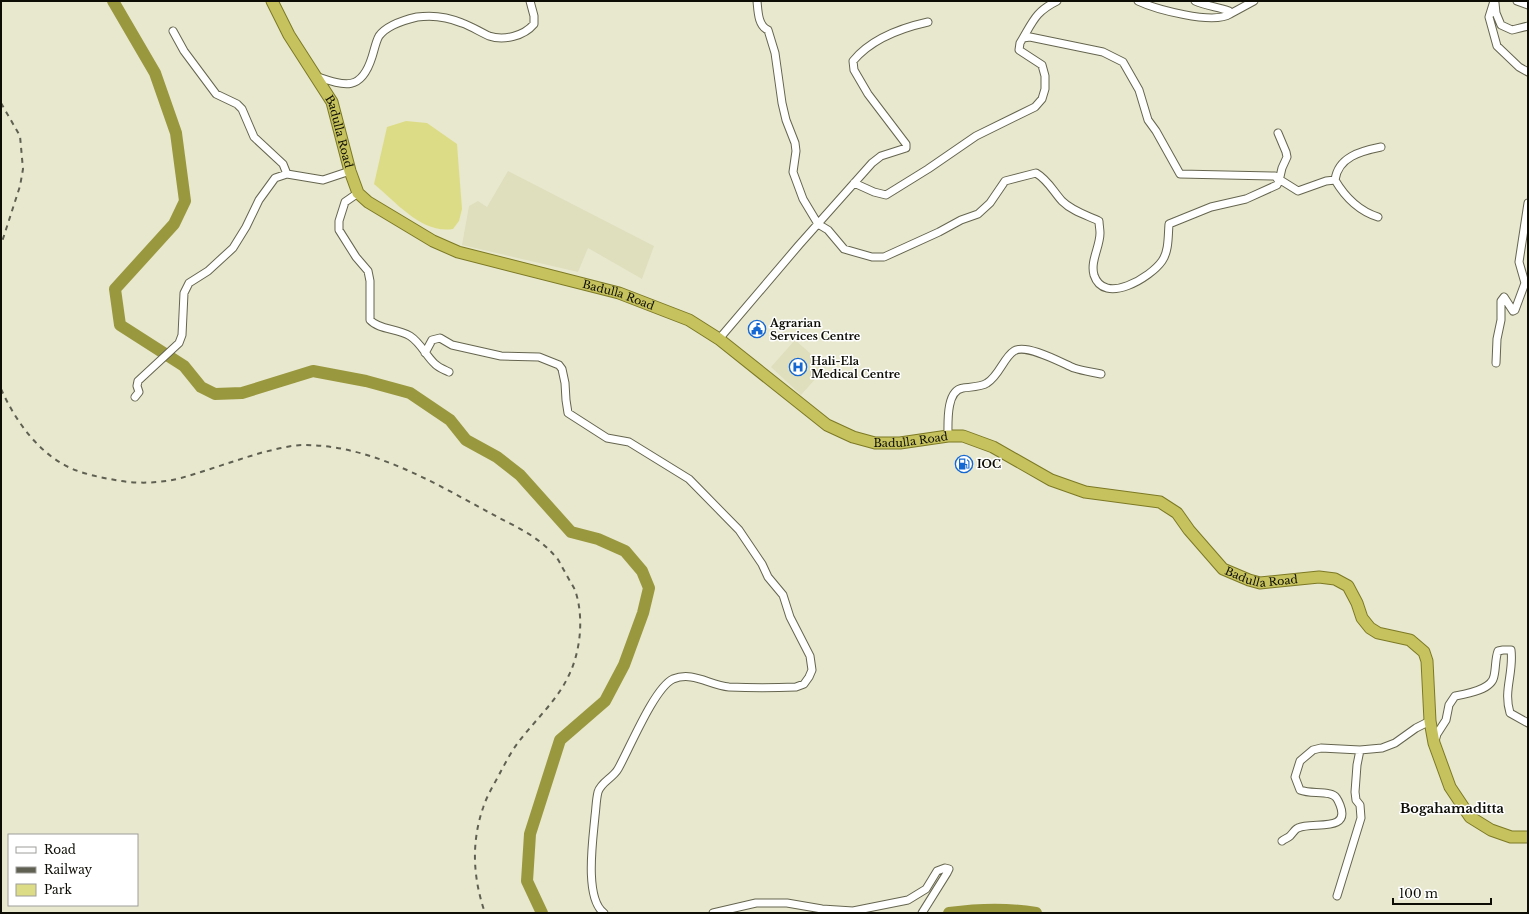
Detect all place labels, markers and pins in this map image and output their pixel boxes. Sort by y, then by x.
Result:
place label: Agrarian Services Centre [769,316,861,343]
public building icon: Agrarian Services Centre [747,319,767,339]
place label: Hali-Ela Medical Centre [811,354,901,381]
hospital icon: Hali-Ela Medical Centre [788,357,808,377]
fuel station icon: IOC [954,454,974,474]
place label: IOC [977,457,1001,471]

